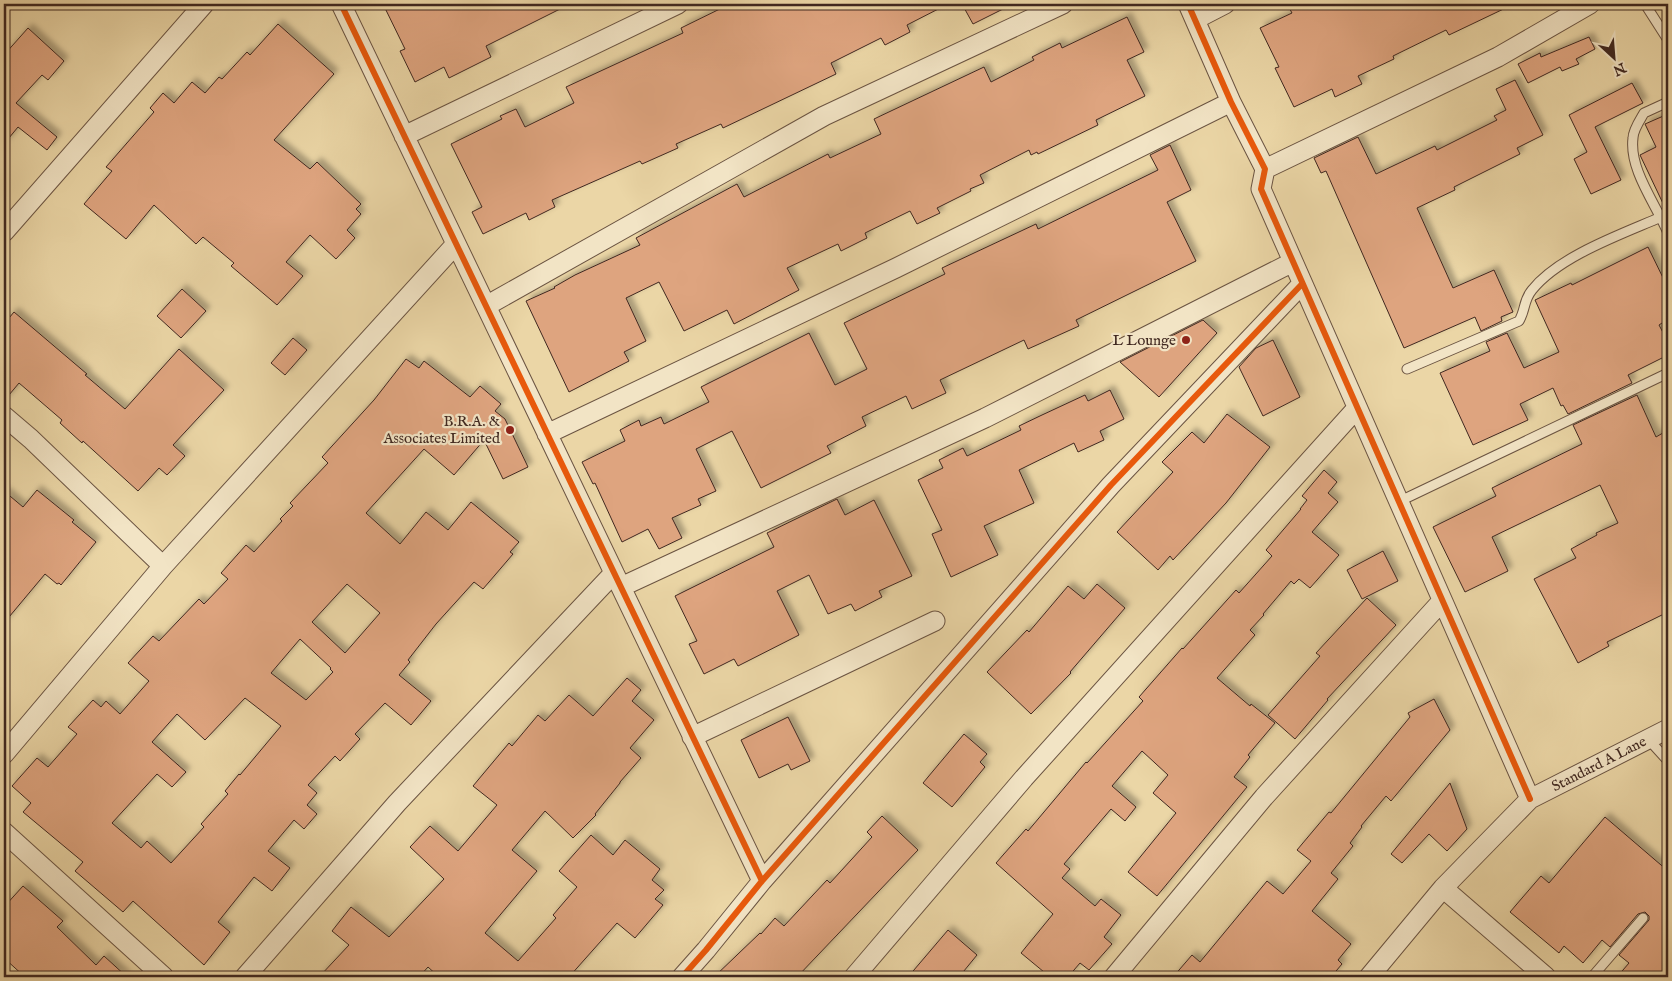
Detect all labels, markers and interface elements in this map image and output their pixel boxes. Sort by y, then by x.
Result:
north arrow [1590,32,1640,82]
text: N [1610,58,1630,80]
place label: L Lounge [1112,331,1176,350]
marker: L Lounge [1180,334,1192,346]
place label: B.R.A. & Associates Limited [382,412,501,448]
marker: B.R.A. & Associates Limited [504,424,516,436]
street label: Standard A Lane [1548,732,1650,796]

